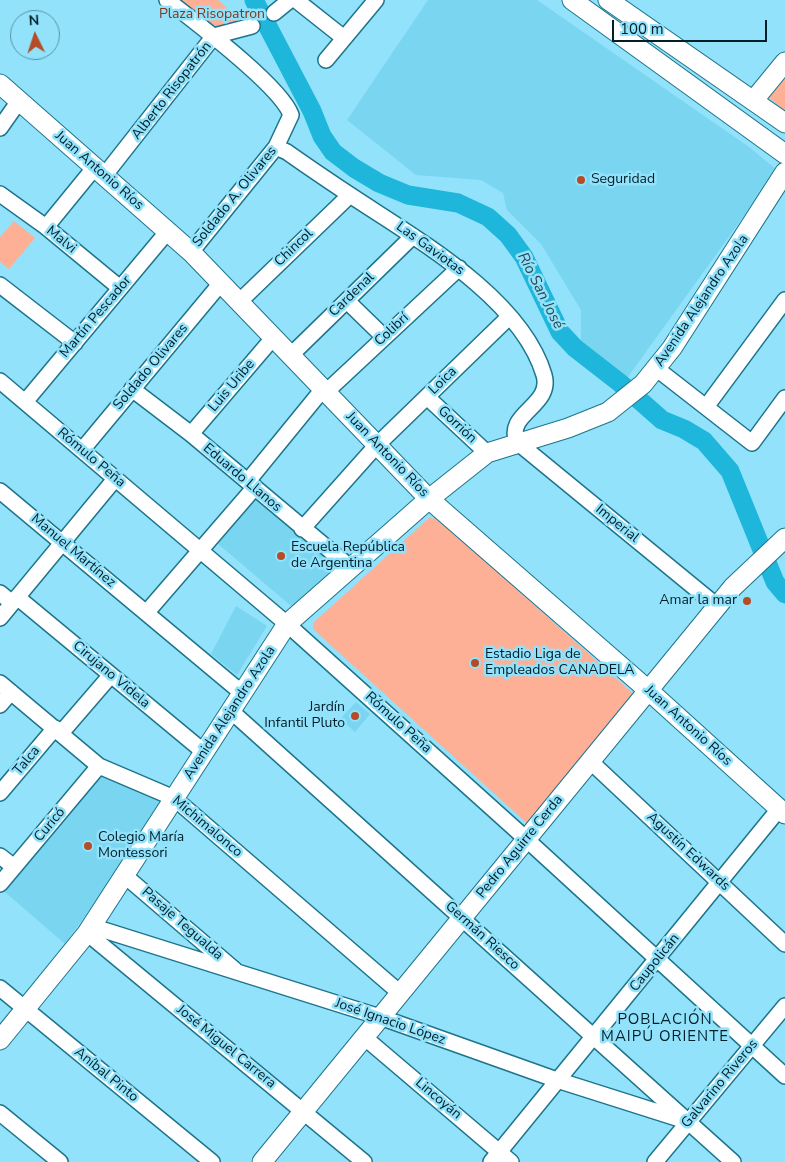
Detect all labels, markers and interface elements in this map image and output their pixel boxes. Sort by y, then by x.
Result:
park label: Plaza Risopatron [159,7,265,23]
north arrow [10,10,60,60]
scale bar [615,10,770,42]
text: N [28,11,40,30]
text: 100 m [620,19,664,39]
street label: Alberto Risopatrón [128,39,216,143]
street label: Juan Antonio Ríos [51,128,147,214]
street label: Soldado A. Olivares [189,143,281,251]
place label: Seguridad [591,172,655,188]
marker: Seguridad [575,174,587,186]
street label: Las Gaviotas [393,219,467,279]
street label: Malvi [43,223,79,257]
street label: Chincol [271,226,317,270]
street label: Avenida Alejandro Azola [652,232,752,370]
water label: Río San José [513,250,567,332]
street label: Cardenal [326,269,378,321]
street label: Martín Pescador [57,273,135,361]
street label: Colibrí [371,310,413,350]
street label: Soldado Olivares [110,320,192,414]
street label: Luis Uribe [205,356,259,416]
street label: Loica [426,364,460,398]
street label: Gorrión [434,403,480,447]
street label: Juan Antonio Ríos [342,409,432,501]
street label: Rómulo Peña [54,425,128,491]
street label: Eduardo Llanos [199,440,285,516]
street label: Imperial [592,501,642,547]
street label: Manuel Martínez [27,511,119,591]
place label: Escuela República de Argentina [291,540,405,572]
marker: Escuela República de Argentina [275,550,287,562]
place label: Amar la mar [659,593,737,609]
marker: Amar la mar [741,595,753,607]
street label: Cirujano Videla [69,638,153,712]
street label: Avenida Alejandro Azola [181,643,279,783]
place label: Estadio Liga de Empleados CANADELA [485,647,635,680]
marker: Estadio Liga de Empleados CANADELA [469,657,481,669]
street label: Juan Antonio Ríos [641,682,735,770]
street label: Rómulo Peña [361,689,435,757]
place label: Jardín Infantil Pluto [264,700,345,732]
marker: Jardín Infantil Pluto [349,710,361,722]
street label: Talca [10,743,44,779]
street label: Pedro Aguirre Cerda [473,792,567,902]
street label: Michimalonco [169,793,245,861]
street label: Curicó [31,804,69,846]
street label: Agustín Edwards [643,809,733,895]
place label: Colegio María Montessori [98,830,184,862]
marker: Colegio María Montessori [82,840,94,852]
street label: Pasaje Tegualda [138,884,226,964]
street label: Germán Riesco [441,898,523,974]
street label: Caupolicán [627,931,683,995]
street label: José Ignacio López [333,995,447,1049]
street label: José Miguel Carrera [173,1002,279,1092]
district label: POBLACIÓN MAIPÚ ORIENTE [599,1011,731,1046]
street label: Galvarino Riveros [678,1036,762,1132]
street label: Aníbal Pinto [71,1044,141,1106]
street label: Lincoyán [411,1075,465,1123]

